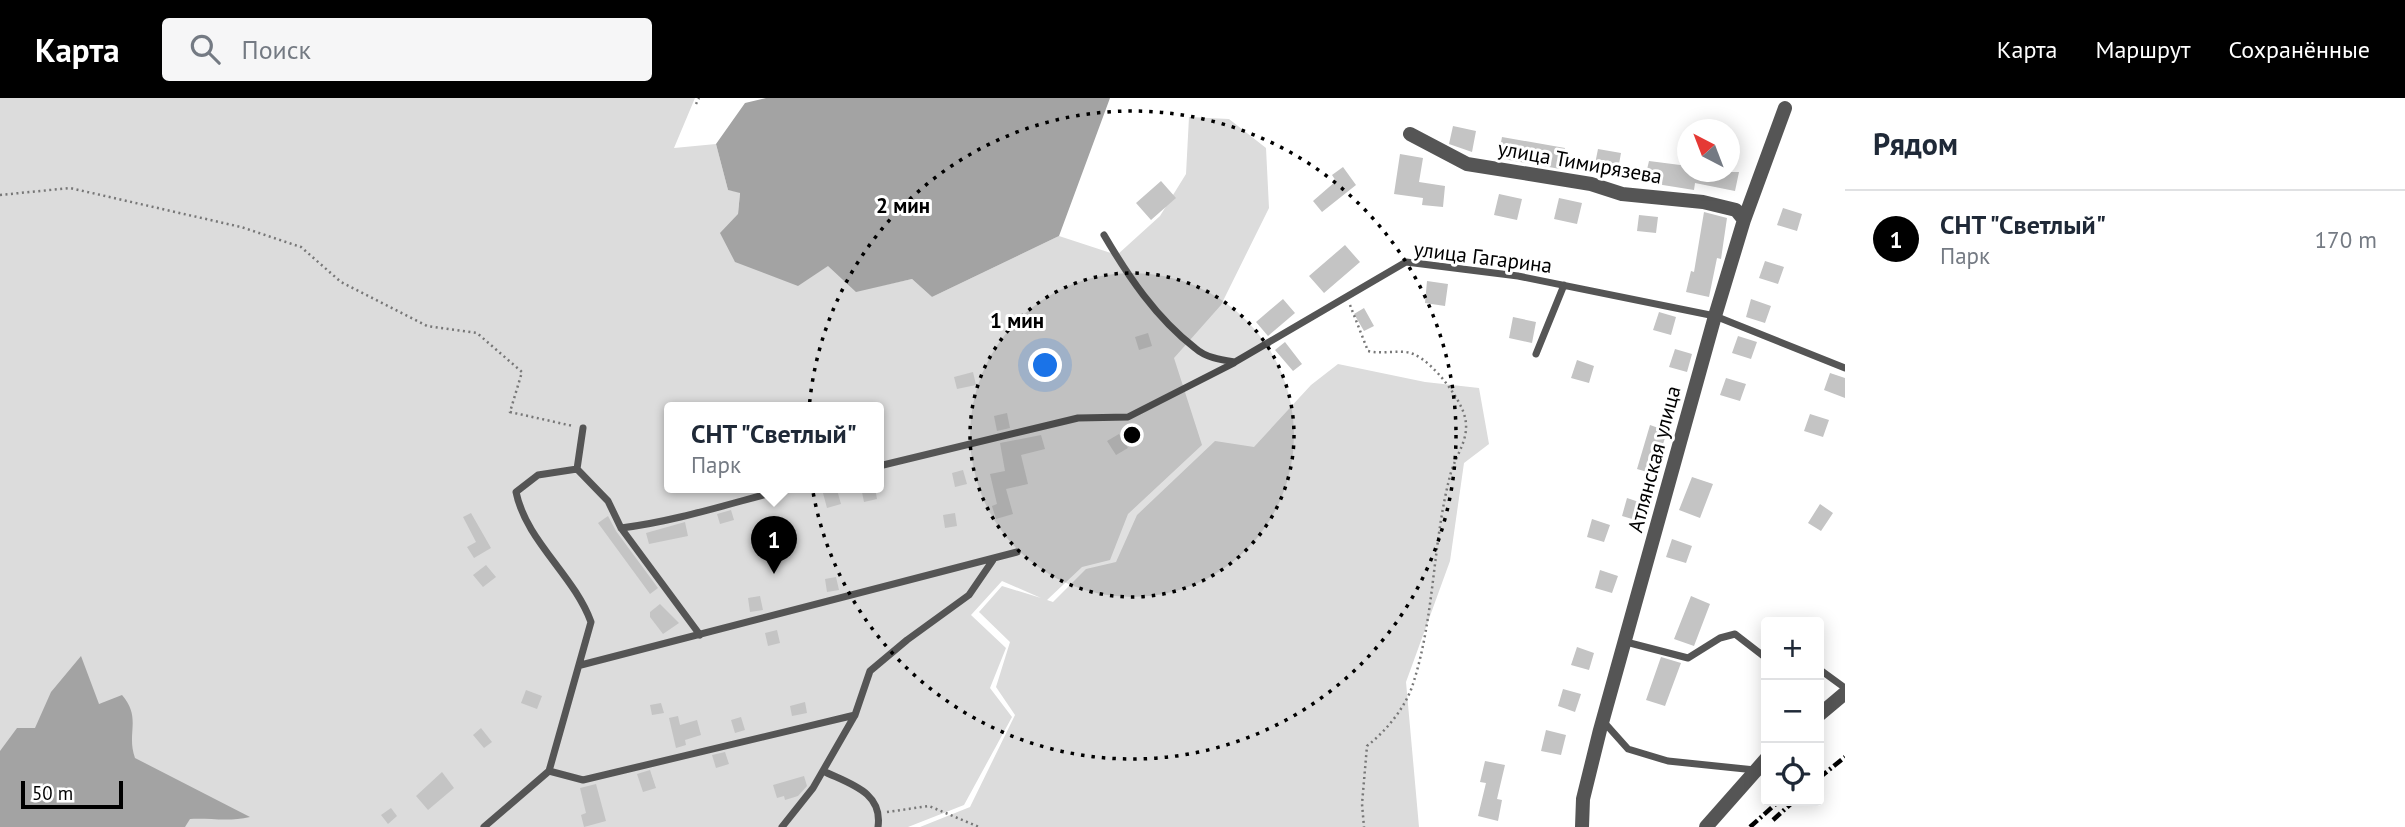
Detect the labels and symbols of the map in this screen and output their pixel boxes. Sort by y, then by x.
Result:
north arrow [1677,119,1740,182]
street label: улица Тимирязева [1496,134,1664,190]
text: 2 мин [876,192,930,219]
street label: улица Гагарина [1412,235,1554,279]
text: 1 мин [990,307,1044,334]
your location [1028,348,1062,382]
street label: Атлянская улица [1621,383,1687,535]
centre of rings [1120,423,1144,447]
pin: 1 [751,516,797,574]
scale bar [21,778,122,810]

